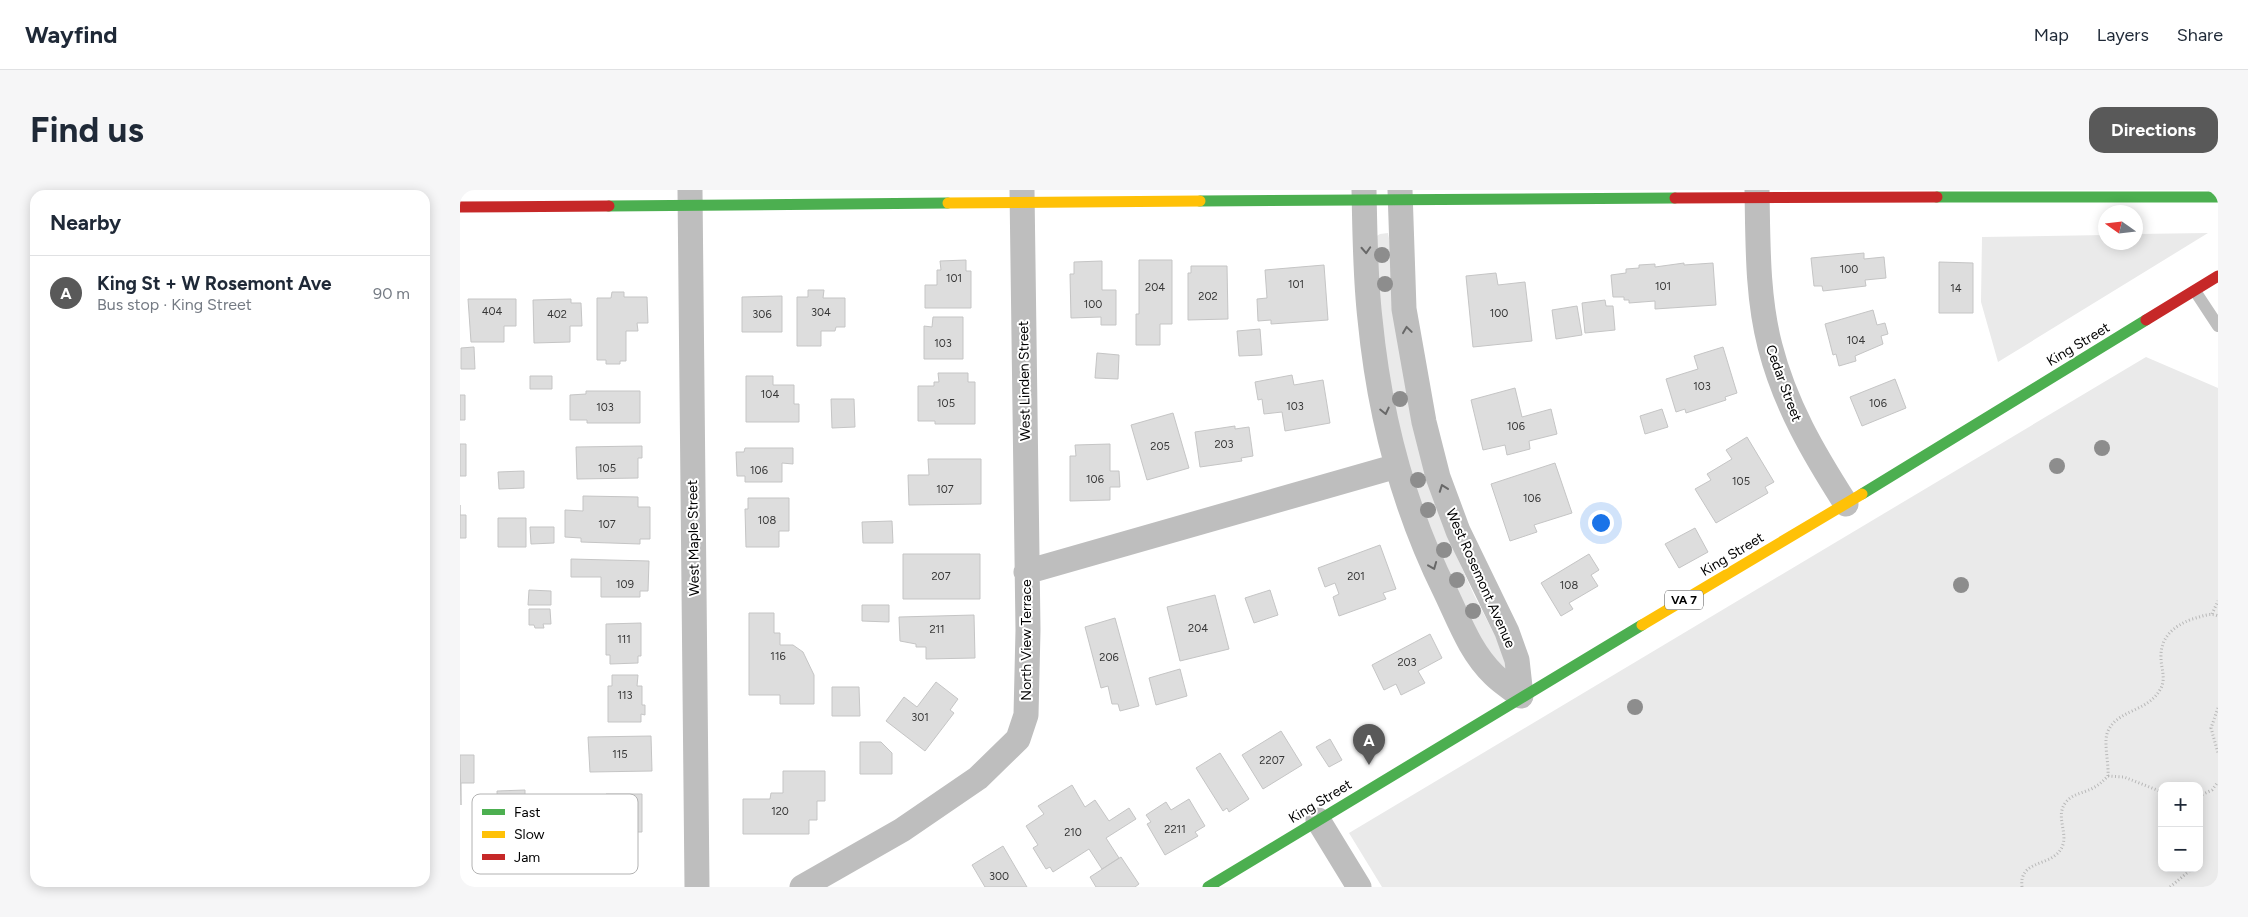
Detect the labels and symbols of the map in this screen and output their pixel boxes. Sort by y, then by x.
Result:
north arrow [2098,205,2143,250]
one-way arrow [1361,246,1372,254]
house number: 100 [1840,263,1858,276]
house number: 101 [946,272,962,285]
house number: 101 [1288,278,1304,291]
house number: 101 [1655,280,1671,293]
house number: 204 [1145,281,1165,294]
house number: 14 [1950,282,1962,295]
house number: 202 [1198,290,1218,303]
house number: 100 [1084,298,1102,311]
house number: 404 [482,305,503,318]
house number: 304 [811,306,831,319]
house number: 100 [1490,307,1508,320]
house number: 402 [547,308,567,321]
house number: 306 [752,308,772,321]
street label: King Street [2044,319,2113,370]
street label: West Linden Street [1015,321,1034,441]
one-way arrow [1402,326,1412,334]
house number: 104 [1847,334,1865,347]
house number: 103 [934,337,952,350]
street label: Cedar Street [1762,342,1805,424]
house number: 103 [1693,380,1711,393]
house number: 104 [761,388,779,401]
house number: 105 [937,397,955,410]
house number: 106 [1869,397,1887,410]
house number: 103 [1286,400,1304,413]
house number: 103 [596,401,614,414]
one-way arrow [1379,407,1390,416]
house number: 106 [1507,420,1525,433]
house number: 203 [1214,438,1234,451]
house number: 205 [1150,440,1170,453]
house number: 105 [598,462,616,475]
house number: 106 [750,464,768,477]
house number: 106 [1086,473,1104,486]
house number: 105 [1732,475,1750,488]
street label: West Maple Street [684,480,703,596]
house number: 107 [936,483,954,496]
one-way arrow [1438,484,1449,493]
house number: 106 [1523,492,1541,505]
street label: West Rosemont Avenue [1442,506,1519,651]
your location [1588,510,1614,536]
house number: 108 [758,514,776,527]
house number: 107 [598,518,616,531]
street label: King Street [1698,529,1767,580]
one-way arrow [1427,561,1438,570]
house number: 207 [931,570,951,583]
house number: 201 [1347,570,1365,583]
house number: 109 [616,578,634,591]
street label: North View Terrace [1018,579,1035,701]
house number: 108 [1560,579,1578,592]
road number: VA 7 [1665,590,1703,610]
house number: 204 [1188,622,1208,635]
house number: 211 [929,623,945,636]
house number: 111 [617,633,631,646]
house number: 116 [770,650,786,663]
house number: 206 [1099,651,1119,664]
house number: 203 [1397,656,1417,669]
house number: 113 [617,689,633,702]
house number: 301 [911,711,929,724]
pin: A [1353,724,1385,765]
house number: 115 [612,748,628,761]
house number: 2207 [1259,754,1285,767]
street label: King Street [1286,776,1355,827]
legend [472,794,638,874]
text: Fast [514,804,540,821]
house number: 120 [771,805,789,818]
house number: 2211 [1164,823,1186,836]
text: Slow [514,826,545,843]
house number: 210 [1064,826,1082,839]
text: Jam [514,849,540,866]
house number: 300 [989,870,1009,883]

